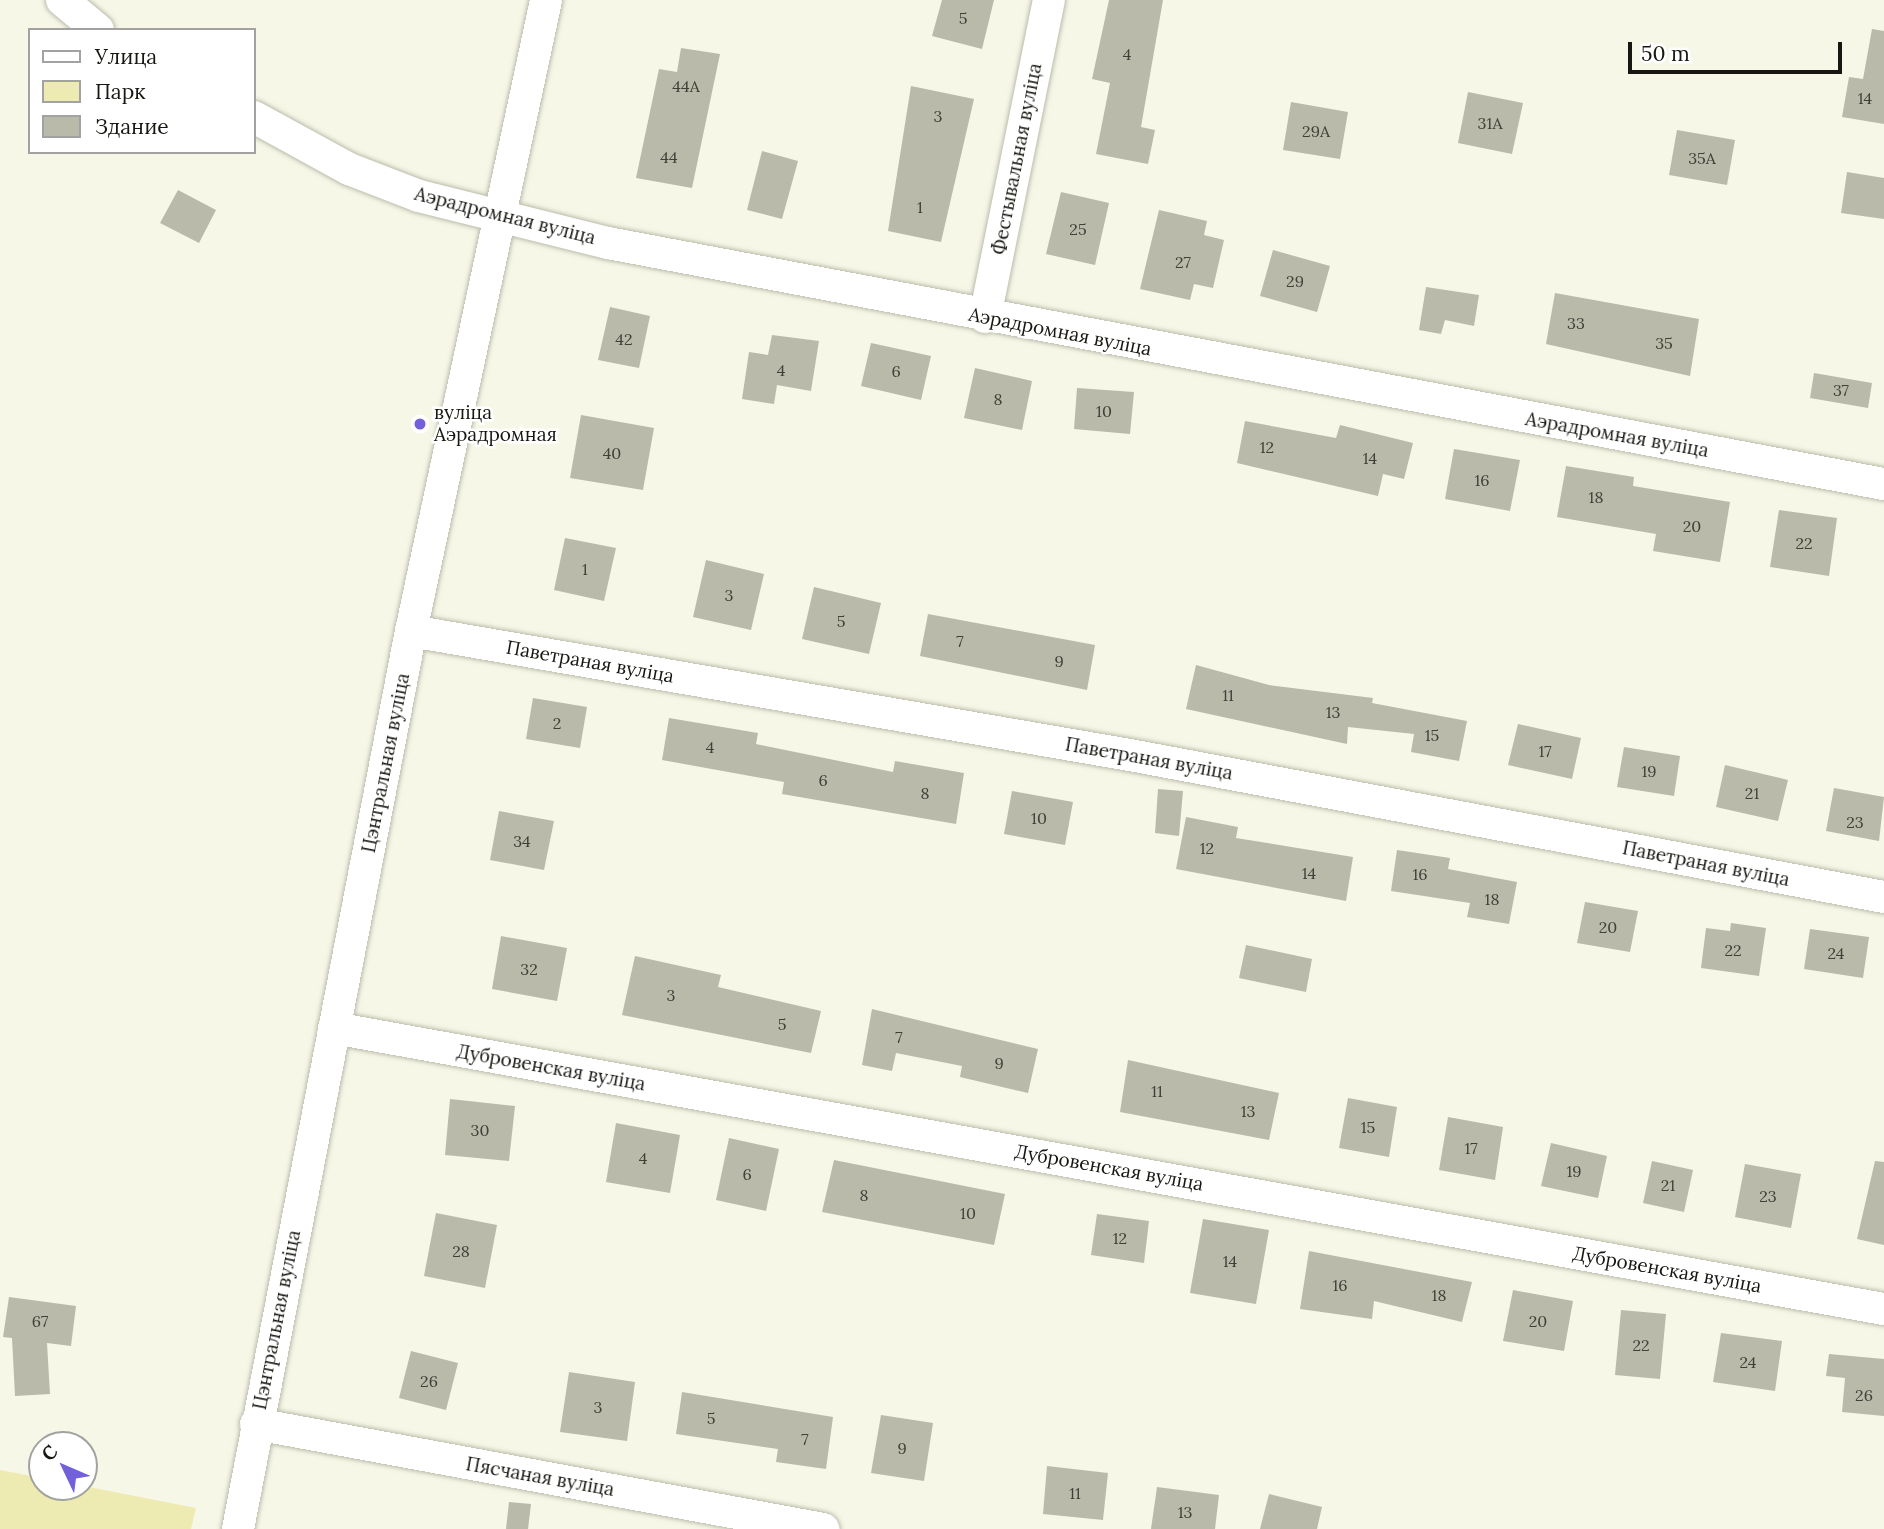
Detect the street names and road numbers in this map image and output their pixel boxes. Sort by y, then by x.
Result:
street label: Фестывальная вуліца [987,61,1047,257]
street label: Аэрадромная вуліца [412,182,598,250]
street label: Аэрадромная вуліца [967,303,1153,361]
street label: Аэрадромная вуліца [1524,408,1710,462]
street label: Паветраная вуліца [504,636,676,688]
street label: Цэнтральная вуліца [357,671,415,855]
street label: Паветраная вуліца [1063,733,1235,785]
street label: Паветраная вуліца [1620,837,1792,891]
street label: Дубровенская вуліца [455,1040,647,1096]
street label: Дубровенская вуліца [1013,1140,1205,1196]
street label: Цэнтральная вуліца [248,1228,306,1412]
street label: Дубровенская вуліца [1571,1242,1763,1298]
street label: Пясчаная вуліца [464,1453,616,1501]

